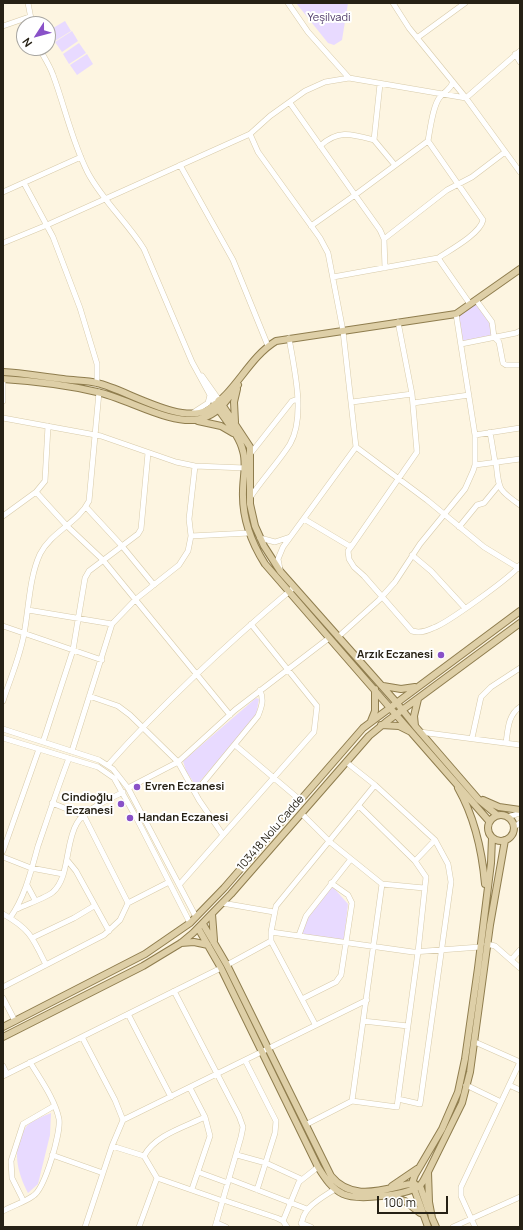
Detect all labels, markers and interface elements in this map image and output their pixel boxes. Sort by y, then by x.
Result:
park label: Yeşilvadi [307,11,351,25]
north arrow [16,16,56,56]
text: N [18,35,35,50]
place label: Arzık Eczanesi [357,648,433,662]
marker: Arzık Eczanesi [436,650,446,660]
place label: Evren Eczanesi [145,780,224,794]
marker: Evren Eczanesi [132,782,142,792]
place label: Cindioğlu Eczanesi [62,791,113,817]
street label: 103418 Nolu Cadde [235,793,307,873]
marker: Cindioğlu Eczanesi [116,799,126,809]
place label: Handan Eczanesi [138,811,228,825]
marker: Handan Eczanesi [125,813,135,823]
scale bar [379,1188,450,1214]
text: 100 m [384,1194,416,1211]

